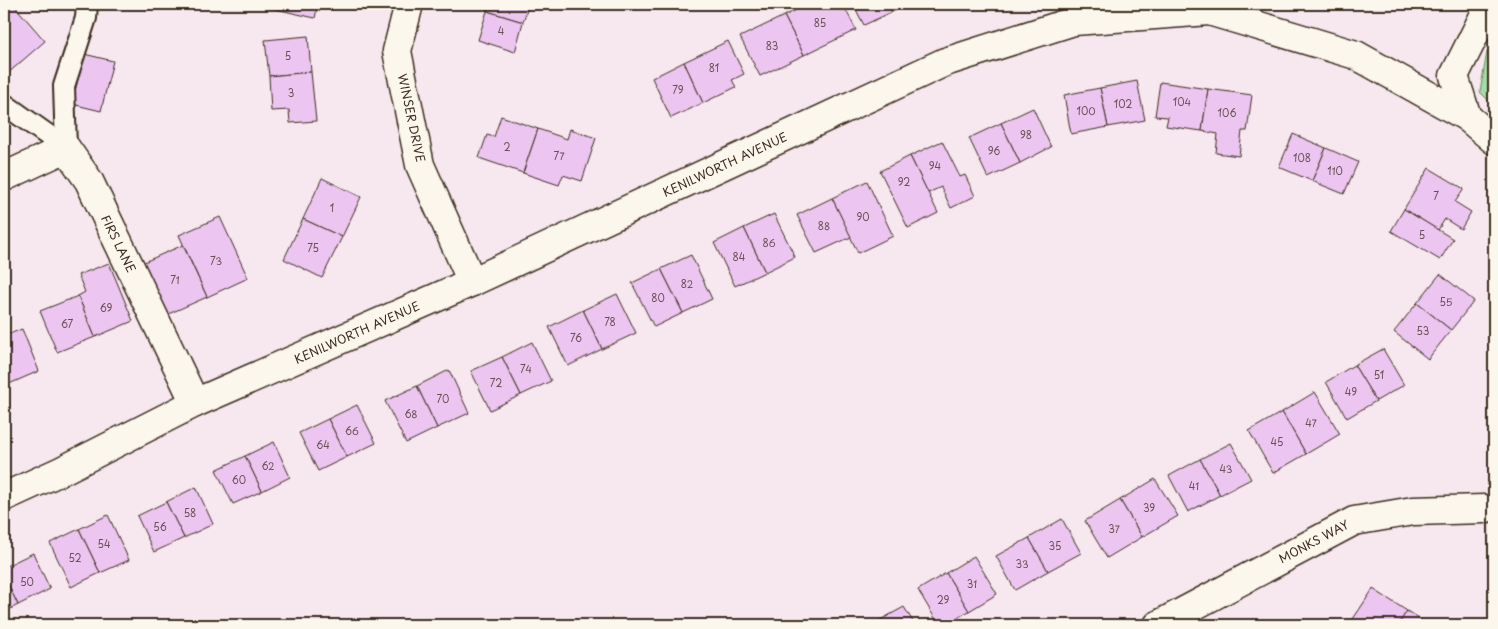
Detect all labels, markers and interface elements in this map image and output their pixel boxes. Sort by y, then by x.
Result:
house number: 85 [814,15,826,30]
house number: 4 [498,23,505,38]
house number: 83 [766,38,778,53]
house number: 5 [285,48,291,63]
house number: 81 [709,60,719,75]
street label: WINSER DRIVE [394,72,430,164]
house number: 79 [672,82,684,97]
house number: 3 [288,85,294,100]
house number: 104 [1173,94,1192,109]
house number: 102 [1114,96,1132,111]
house number: 100 [1076,103,1096,118]
house number: 106 [1218,105,1236,120]
street label: KENILWORTH AVENUE [659,127,790,201]
house number: 98 [1020,127,1032,142]
house number: 2 [503,139,511,154]
house number: 96 [988,143,1000,158]
house number: 77 [553,148,565,163]
house number: 108 [1293,150,1311,165]
house number: 94 [929,158,942,173]
house number: 110 [1327,163,1343,178]
house number: 92 [898,174,910,189]
house number: 7 [1433,188,1439,203]
house number: 1 [330,200,334,215]
house number: 90 [856,209,870,224]
street label: FIRS LANE [97,212,141,276]
house number: 88 [818,218,830,233]
house number: 5 [1419,227,1425,242]
house number: 86 [763,235,776,250]
house number: 75 [307,240,319,255]
house number: 84 [733,249,746,264]
house number: 73 [210,253,222,268]
house number: 71 [170,272,180,287]
house number: 82 [681,276,693,291]
house number: 80 [651,290,665,305]
house number: 55 [1440,294,1453,309]
street label: KENILWORTH AVENUE [291,296,422,368]
house number: 69 [100,300,112,315]
house number: 78 [604,314,616,329]
house number: 67 [61,316,73,331]
house number: 53 [1417,323,1429,338]
house number: 76 [570,330,582,345]
house number: 74 [520,361,532,376]
house number: 51 [1374,367,1384,382]
house number: 72 [490,375,502,390]
house number: 49 [1345,384,1357,399]
house number: 70 [437,391,449,406]
house number: 68 [404,406,418,421]
house number: 47 [1305,415,1318,430]
house number: 66 [345,423,359,438]
house number: 45 [1271,434,1283,449]
house number: 64 [316,437,330,452]
house number: 62 [261,458,275,473]
house number: 43 [1220,461,1233,476]
house number: 60 [232,472,246,487]
house number: 41 [1189,478,1199,493]
house number: 39 [1143,500,1155,515]
house number: 58 [184,505,196,520]
street label: MONKS WAY [1275,515,1352,567]
house number: 56 [153,519,167,534]
house number: 37 [1108,521,1121,536]
house number: 54 [97,536,111,551]
house number: 35 [1049,538,1061,553]
house number: 52 [68,550,82,565]
house number: 33 [1015,556,1029,571]
house number: 50 [20,574,34,589]
house number: 31 [967,576,977,591]
house number: 29 [937,592,950,607]

